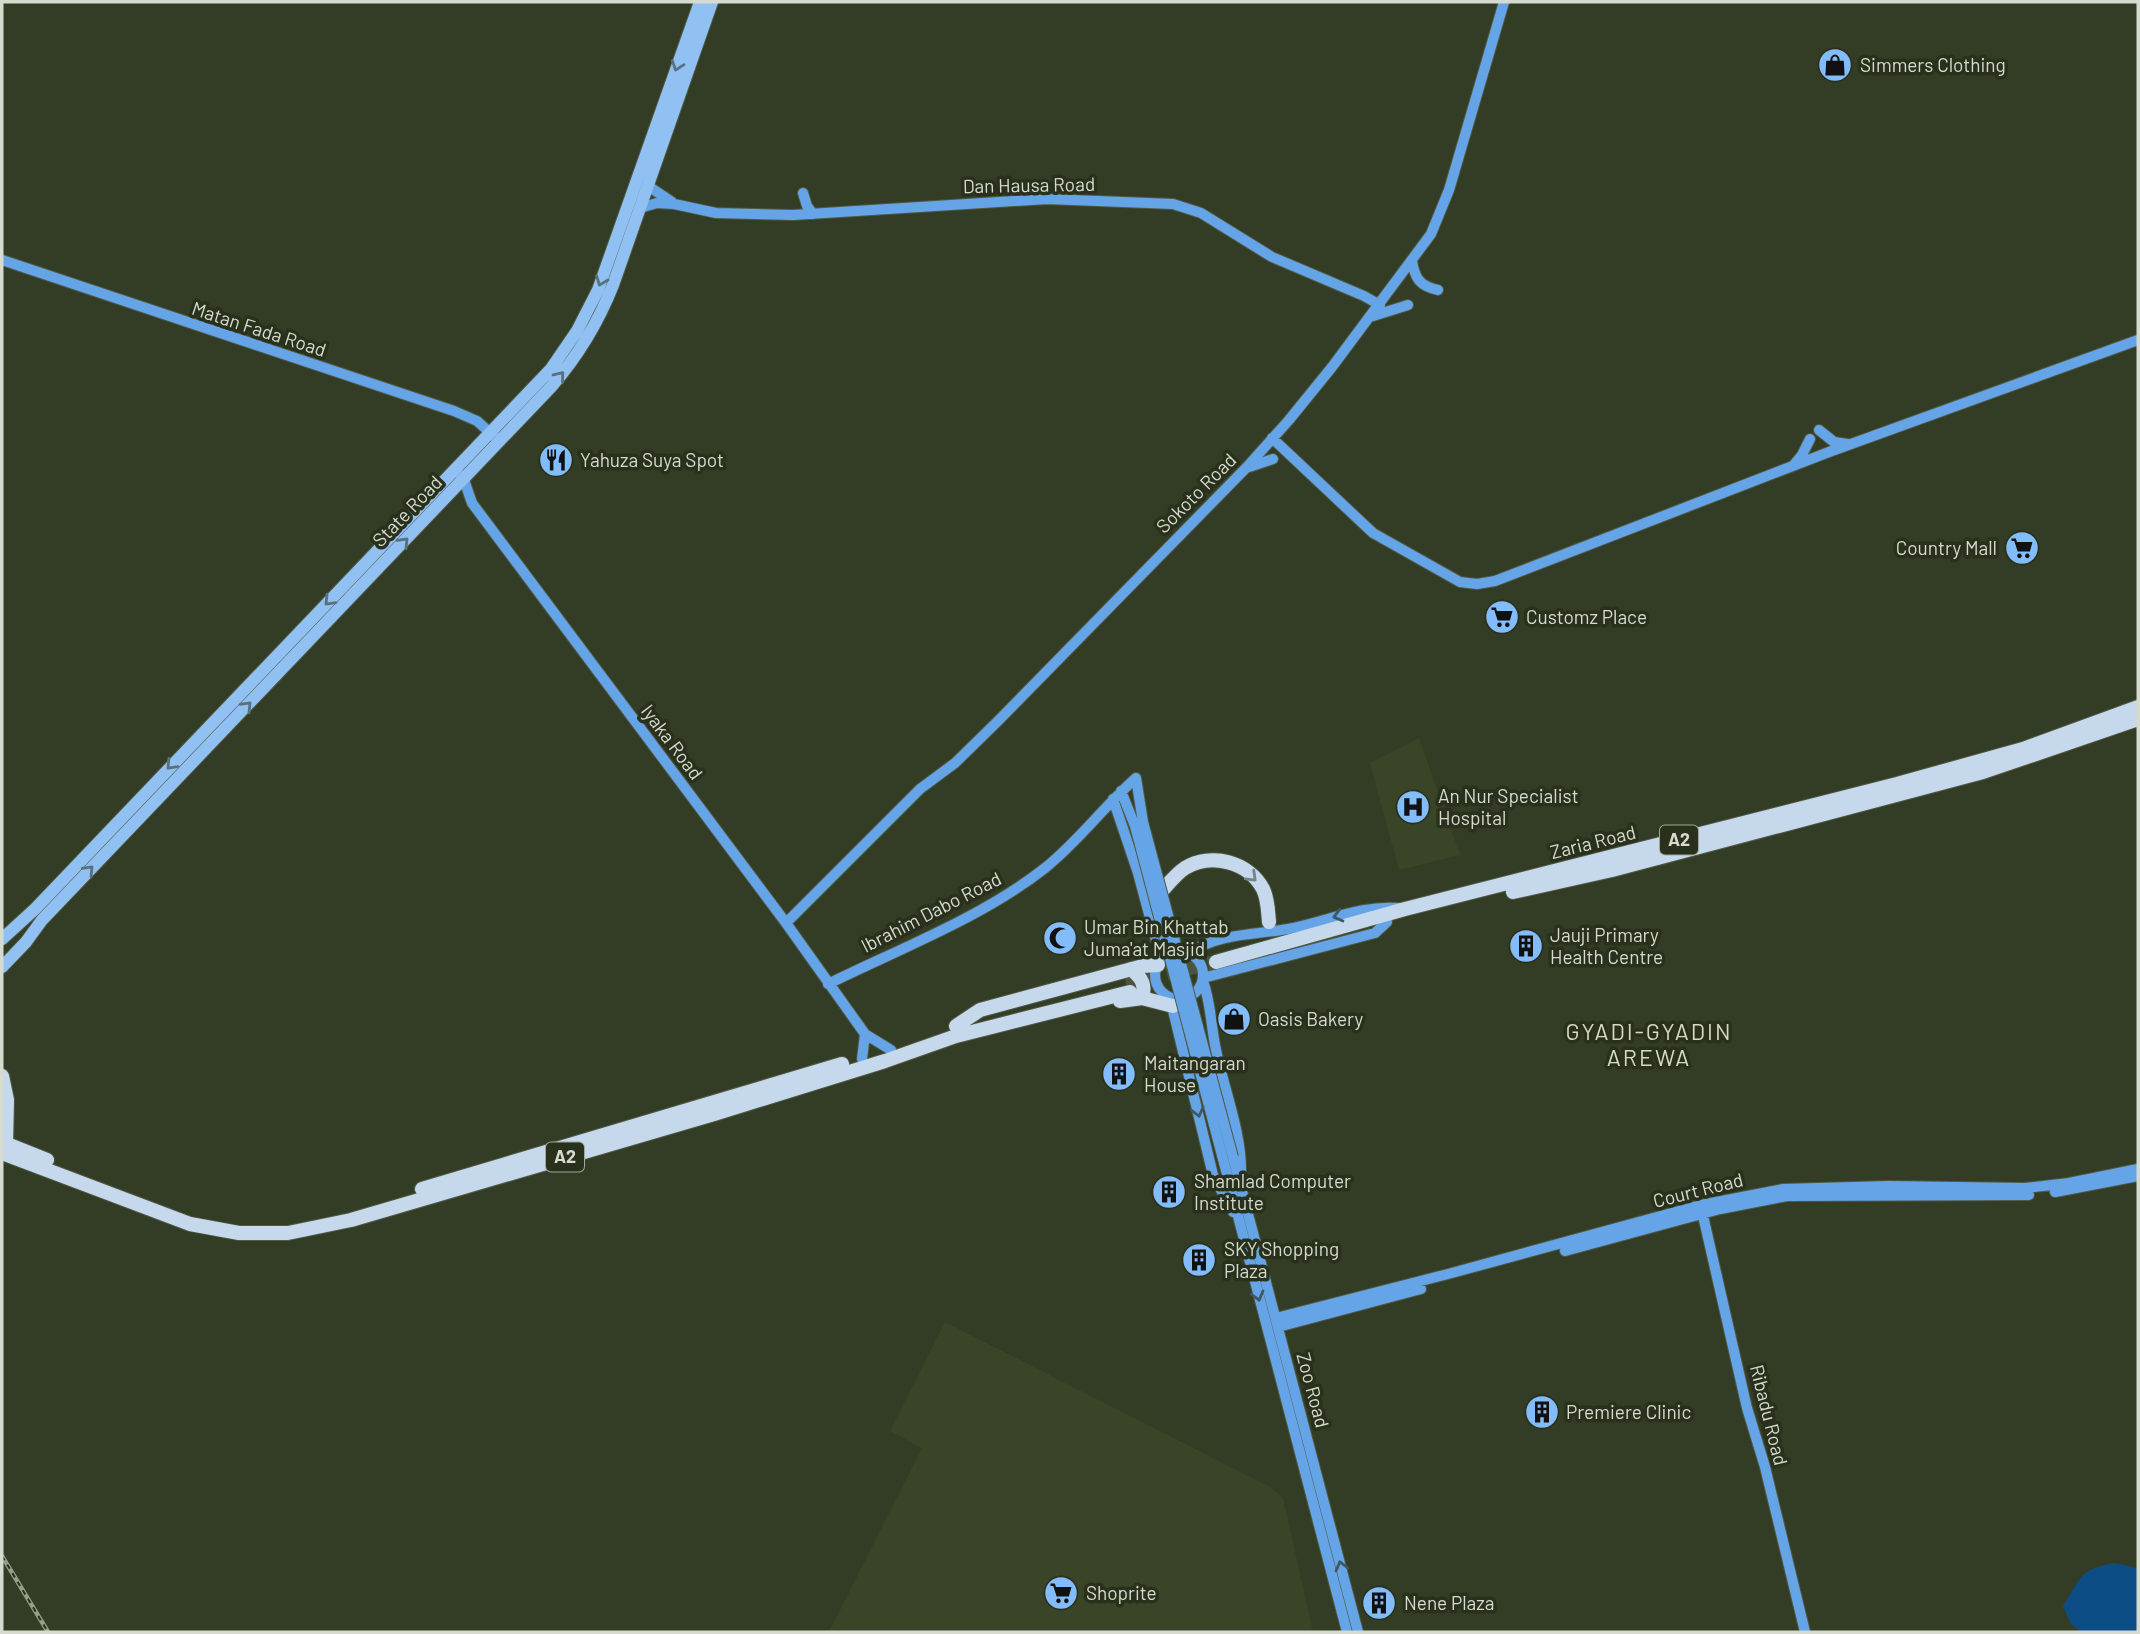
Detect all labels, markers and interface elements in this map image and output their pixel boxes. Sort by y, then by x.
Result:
shop icon: Simmers Clothing [1816,46,1854,84]
place label: Simmers Clothing [1860,53,2006,76]
one-way arrow [671,60,685,72]
street label: Dan Hausa Road [963,172,1095,197]
one-way arrow [595,274,609,286]
street label: Matan Fada Road [189,296,329,361]
one-way arrow [552,372,564,385]
restaurant icon: Yahuza Suya Spot [537,441,575,479]
place label: Yahuza Suya Spot [580,448,724,471]
street label: Sokoto Road [1151,448,1240,537]
street label: State Road [367,470,446,551]
supermarket icon: Country Mall [2003,529,2041,567]
place label: Country Mall [1896,536,1997,559]
one-way arrow [395,537,408,550]
one-way arrow [324,593,337,606]
supermarket icon: Customz Place [1483,598,1521,636]
place label: Customz Place [1526,605,1647,628]
street label: Iyaka Road [637,700,708,784]
one-way arrow [238,701,251,714]
one-way arrow [167,757,180,770]
place label: An Nur Specialist Hospital [1438,784,1579,829]
hospital icon: An Nur Specialist Hospital [1394,788,1432,826]
street label: Zaria Road [1548,820,1638,863]
road number: A2 [1660,826,1698,854]
one-way arrow [81,866,94,879]
street label: Ibrahim Dabo Road [857,866,1005,957]
one-way arrow [1243,869,1256,881]
one-way arrow [1333,907,1345,922]
place label: Umar Bin Khattab Juma'at Masjid [1084,915,1229,960]
mosque icon: Umar Bin Khattab Juma'at Masjid [1041,919,1079,957]
place label: Jauji Primary Health Centre [1550,923,1663,968]
building icon: Jauji Primary Health Centre [1507,927,1545,965]
shop icon: Oasis Bakery [1215,1000,1253,1038]
place label: Oasis Bakery [1258,1007,1364,1030]
district label: GYADI-GYADIN AREWA [1566,1017,1732,1071]
place label: Maitangaran House [1144,1051,1246,1096]
building icon: Maitangaran House [1100,1055,1138,1093]
one-way arrow [1190,1105,1204,1117]
road number: A2 [546,1142,584,1172]
street label: Court Road [1650,1167,1745,1212]
place label: Shamlad Computer Institute [1194,1169,1351,1214]
building icon: Shamlad Computer Institute [1150,1173,1188,1211]
place label: SKY Shopping Plaza [1224,1237,1339,1282]
building icon: SKY Shopping Plaza [1180,1241,1218,1279]
one-way arrow [1250,1290,1264,1302]
street label: Zoo Road [1292,1350,1335,1430]
street label: Ribadu Road [1746,1362,1793,1468]
building icon: Premiere Clinic [1523,1393,1561,1431]
place label: Premiere Clinic [1566,1400,1691,1423]
one-way arrow [1335,1560,1349,1572]
supermarket icon: Shoprite [1042,1574,1080,1612]
place label: Shoprite [1086,1581,1157,1604]
building icon: Nene Plaza [1360,1584,1398,1622]
place label: Nene Plaza [1404,1591,1495,1614]

